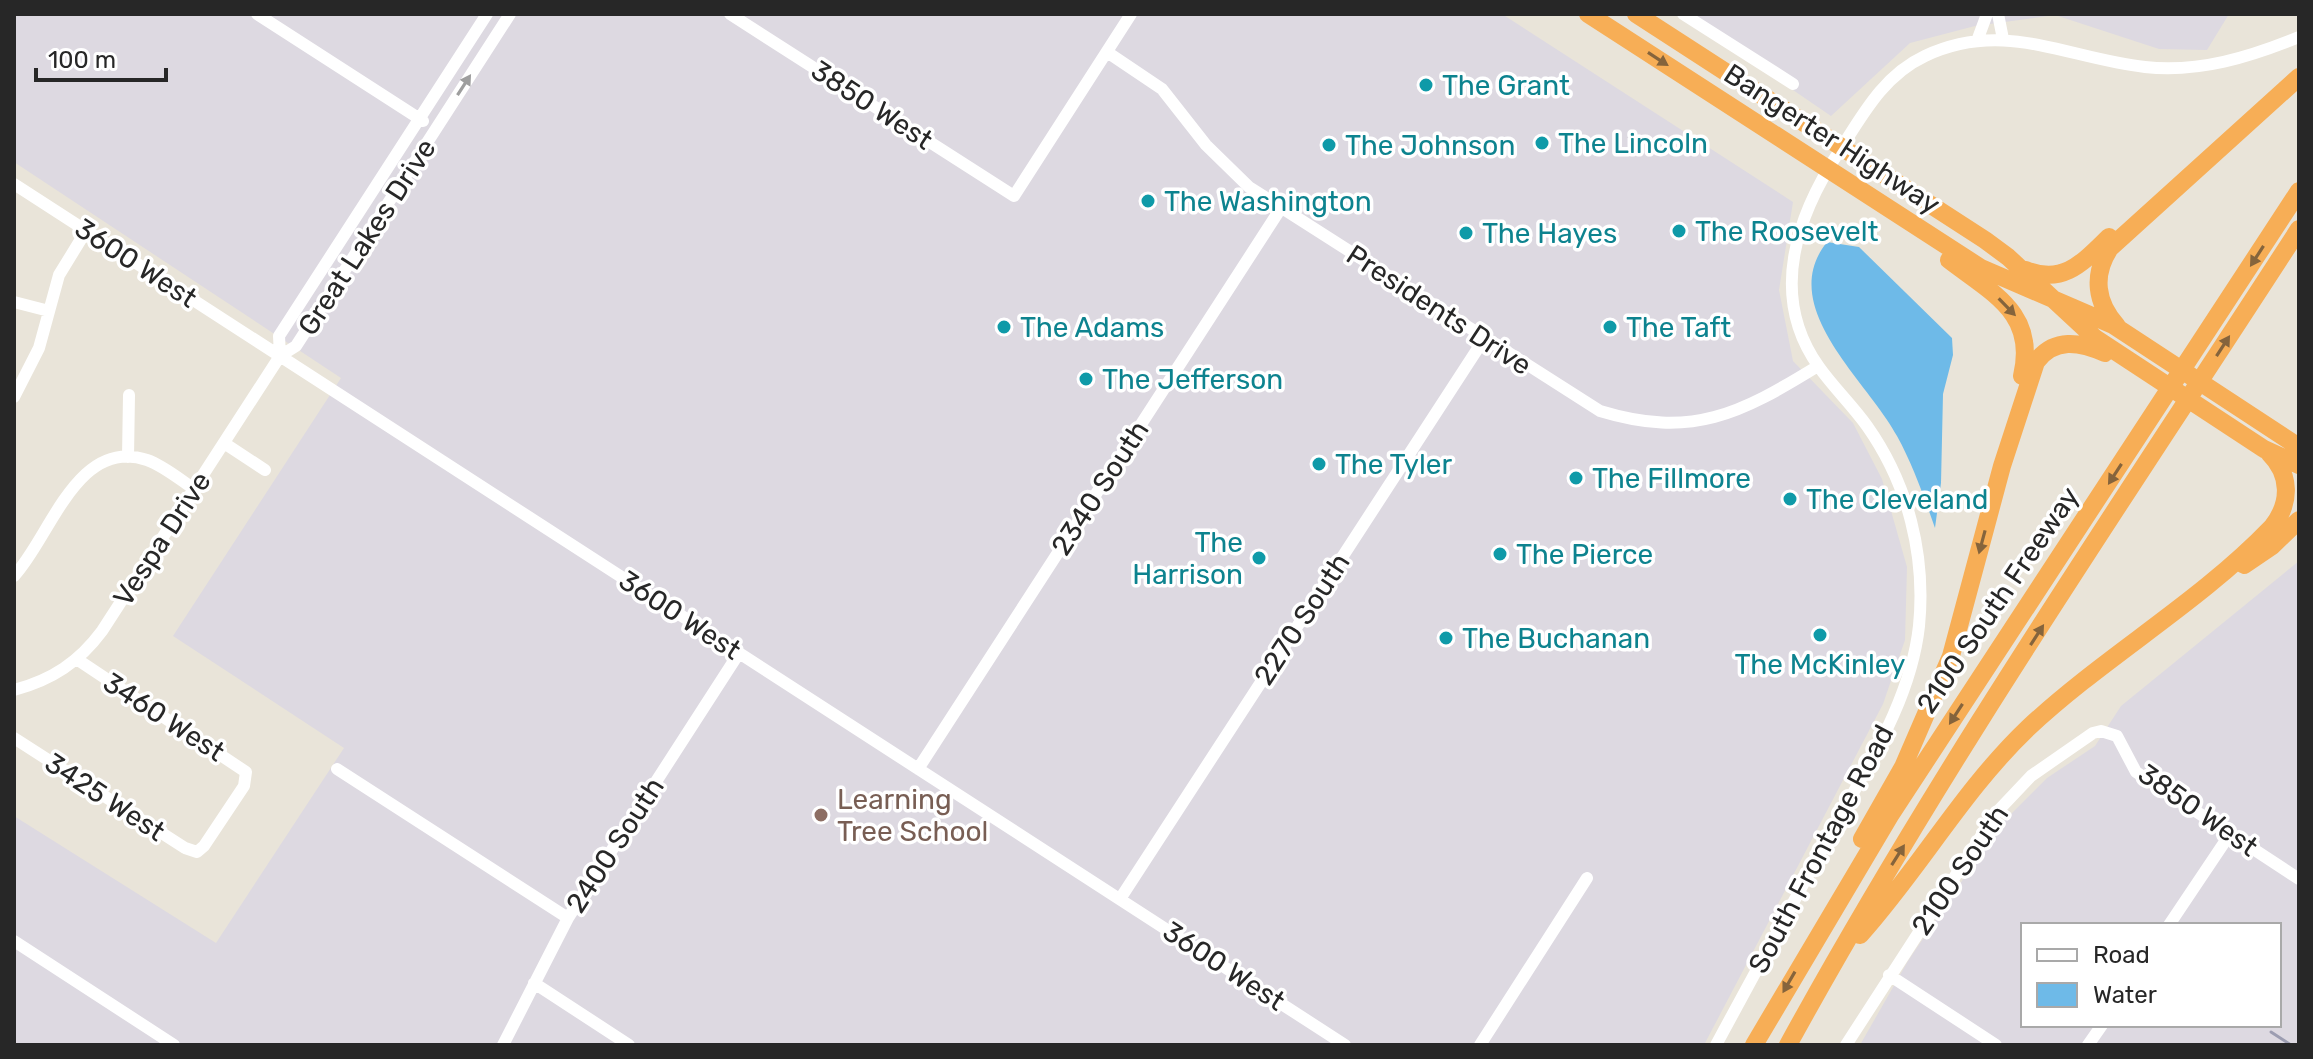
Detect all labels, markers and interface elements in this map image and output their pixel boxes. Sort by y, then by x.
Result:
scale bar [36,32,166,82]
text: 100 m [48,46,116,74]
one-way arrow [1647,51,1668,66]
street label: 3850 West [805,54,939,156]
street label: Bangerter Highway [1718,57,1946,221]
place label: The Grant [1442,69,1570,102]
one-way arrow [457,74,472,95]
marker: The Grant [1417,76,1435,94]
place label: The Lincoln [1558,127,1708,160]
place label: The Johnson [1345,129,1515,162]
street label: Great Lakes Drive [291,133,443,341]
marker: The Lincoln [1533,134,1551,152]
marker: The Johnson [1320,136,1338,154]
place label: The Washington [1164,185,1372,218]
marker: The Washington [1139,192,1157,210]
street label: 3600 West [69,211,203,315]
place label: The Roosevelt [1695,215,1878,248]
place label: The Hayes [1482,217,1617,250]
marker: The Roosevelt [1670,222,1688,240]
marker: The Hayes [1457,224,1475,242]
street label: Presidents Drive [1340,238,1538,382]
one-way arrow [2249,246,2264,267]
one-way arrow [1998,297,2016,316]
place label: The Adams [1020,311,1164,344]
place label: The Taft [1626,311,1731,344]
marker: The Adams [995,318,1013,336]
marker: The Taft [1601,318,1619,336]
one-way arrow [2216,335,2230,357]
place label: The Jefferson [1102,363,1283,396]
marker: The Jefferson [1077,370,1095,388]
street label: 2340 South [1044,415,1156,561]
place label: The Tyler [1335,448,1452,481]
marker: The Tyler [1310,455,1328,473]
place label: The Fillmore [1592,462,1751,495]
one-way arrow [2107,464,2122,485]
street label: Vespa Drive [106,466,218,612]
marker: The Fillmore [1567,469,1585,487]
street label: 2100 South Freeway [1910,481,2086,719]
place label: The Cleveland [1806,483,1988,516]
marker: The Cleveland [1781,490,1799,508]
place label: The Harrison [1132,526,1243,591]
one-way arrow [1976,529,1988,554]
place label: The Pierce [1516,538,1653,571]
marker: The Pierce [1491,545,1509,563]
street label: 2270 South [1247,547,1357,691]
marker: The Harrison [1250,549,1268,567]
street label: 3600 West [613,563,747,667]
place label: The Buchanan [1462,622,1650,655]
one-way arrow [2029,624,2043,646]
marker: The McKinley [1811,626,1829,644]
marker: The Buchanan [1437,629,1455,647]
place label: The McKinley [1735,648,1905,681]
street label: 3460 West [97,666,231,768]
one-way arrow [1948,704,1963,725]
street label: South Frontage Road [1742,719,1900,979]
street label: 3425 West [39,746,171,848]
street label: 3850 West [2132,757,2264,863]
street label: 2400 South [559,771,671,919]
place label: Learning Tree School [837,783,988,848]
street label: 2100 South [1905,799,2015,941]
marker: Learning Tree School [812,806,830,824]
one-way arrow [1891,844,1905,866]
street label: 3600 West [1157,914,1291,1018]
legend [2021,923,2281,1027]
text: Road [2093,941,2150,969]
one-way arrow [1782,971,1796,993]
text: Water [2093,981,2157,1009]

